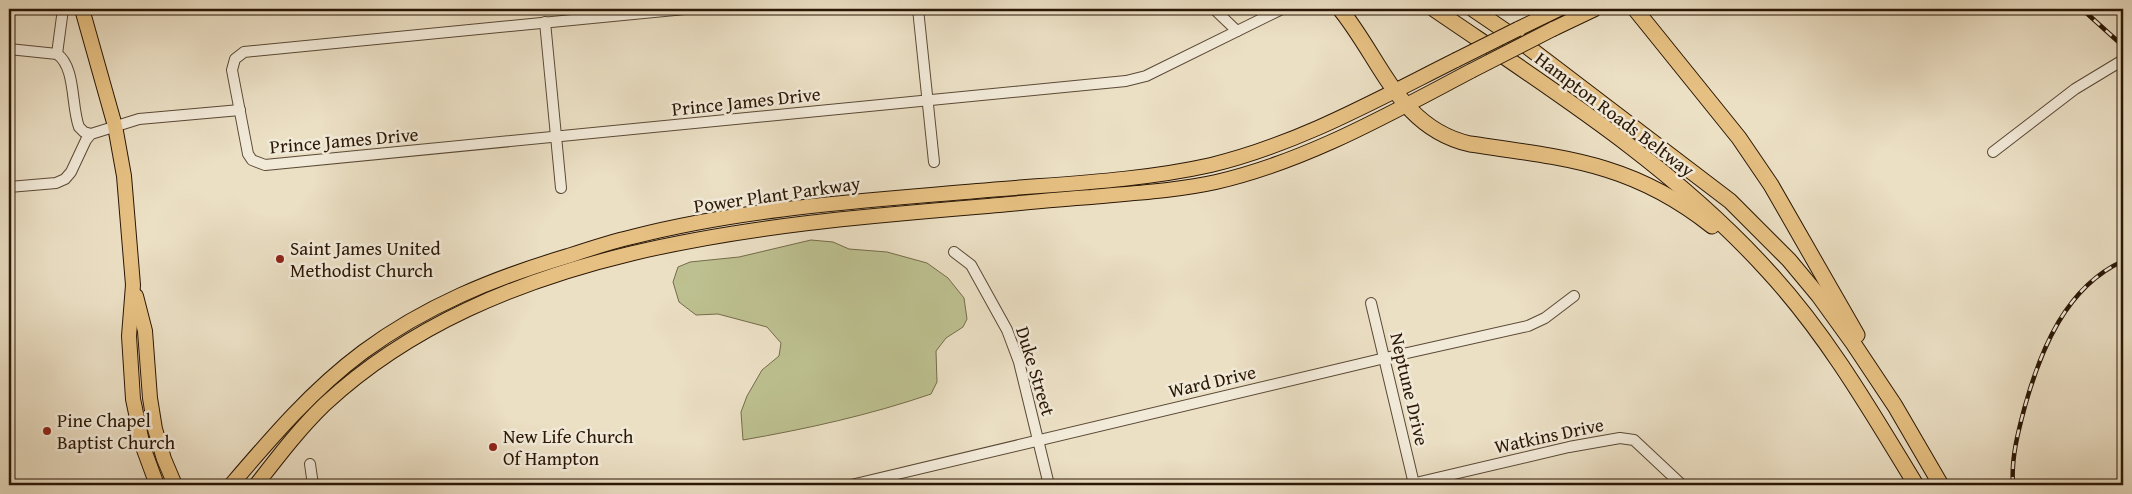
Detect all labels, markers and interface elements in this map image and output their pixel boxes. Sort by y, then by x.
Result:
street label: Hampton Roads Beltway [1529,45,1701,184]
street label: Prince James Drive [670,79,822,123]
street label: Prince James Drive [268,120,420,160]
street label: Power Plant Parkway [692,168,863,220]
place label: Saint James United Methodist Church [290,234,441,284]
marker: Saint James United Methodist Church [274,253,286,265]
street label: Duke Street [1009,323,1063,419]
street label: Neptune Drive [1383,330,1437,448]
street label: Ward Drive [1165,357,1259,405]
place label: Pine Chapel Baptist Church [57,406,175,456]
street label: Watkins Drive [1492,410,1606,460]
place label: New Life Church Of Hampton [503,422,634,472]
marker: Pine Chapel Baptist Church [41,425,53,437]
marker: New Life Church Of Hampton [487,441,499,453]

